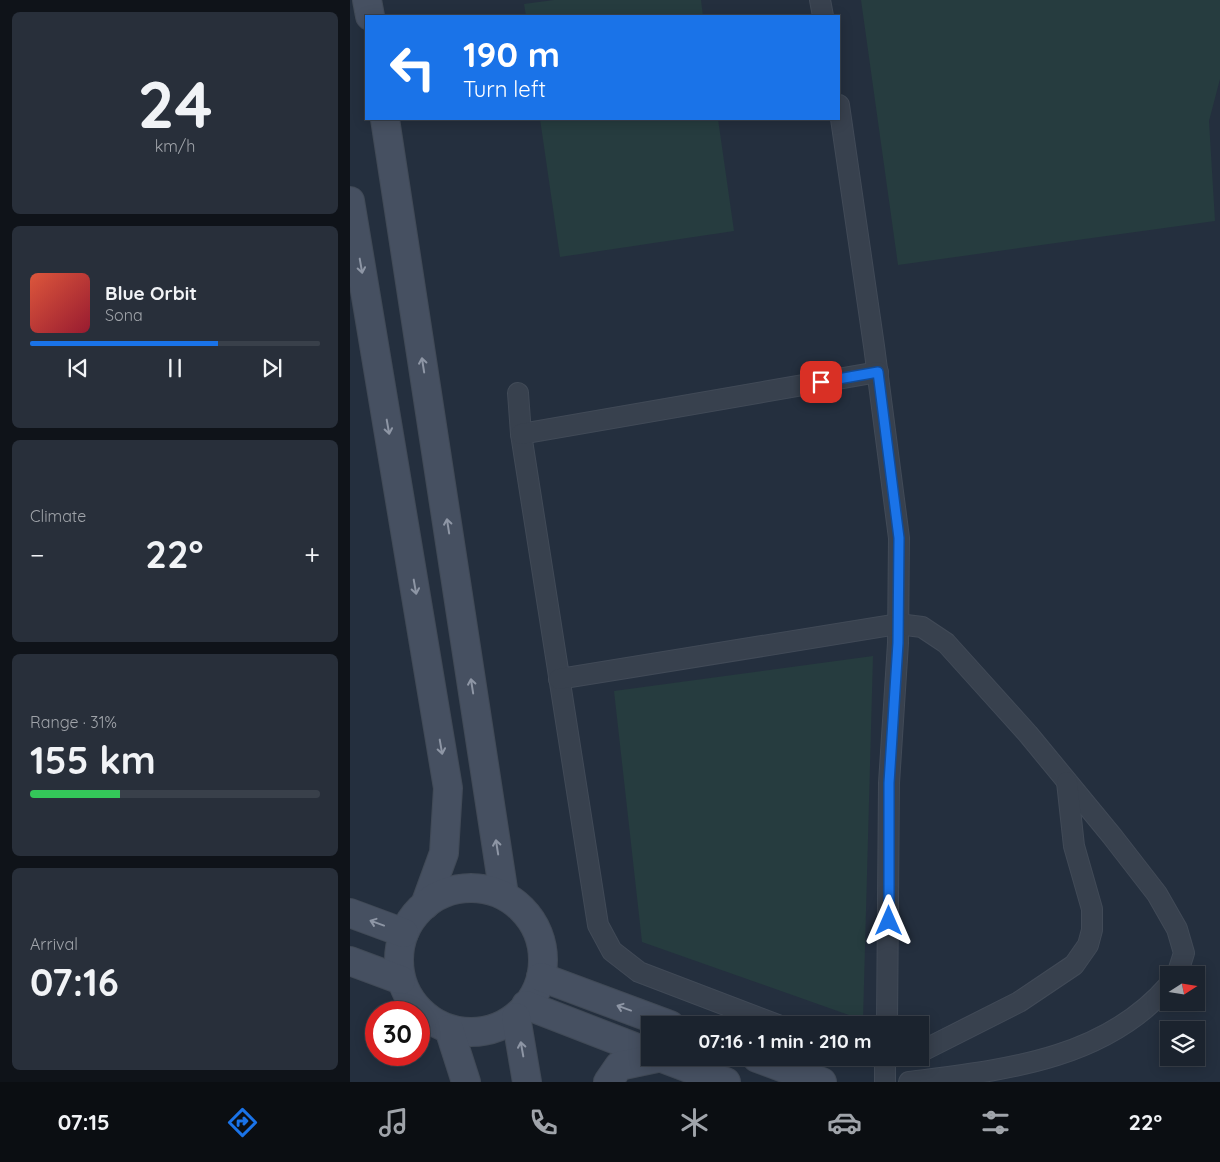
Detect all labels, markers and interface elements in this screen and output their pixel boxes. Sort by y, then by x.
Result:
text: 190 m [463,32,560,76]
icon: left [380,35,445,100]
text: 24 [137,63,213,144]
text: Turn left [463,75,546,103]
text: km/h [155,136,195,156]
one-way arrow [356,258,366,274]
text: Blue Orbit [105,281,197,305]
text: Sona [105,305,143,325]
icon: previous [64,354,92,382]
icon: pause [161,354,189,382]
icon: next [258,354,286,382]
one-way arrow [418,357,428,373]
pin [800,361,842,403]
icon: arrive [807,368,835,396]
one-way arrow [383,418,393,434]
text: Climate [30,506,86,526]
one-way arrow [442,518,452,534]
text: 22° [145,530,203,578]
text: − [30,537,45,572]
text: + [304,537,320,572]
one-way arrow [410,579,420,595]
one-way arrow [467,679,477,695]
text: Range · 31% [30,712,117,732]
text: 155 km [30,736,156,784]
one-way arrow [437,739,447,755]
one-way arrow [491,839,501,855]
position arrow [862,894,914,946]
one-way arrow [370,918,385,927]
text: Arrival [30,934,78,954]
text: 07:16 [30,958,119,1006]
north arrow [1160,966,1205,1011]
map controls [1160,966,1205,1066]
speed limit sign: 30 [365,1001,430,1066]
one-way arrow [617,1003,632,1012]
button: layers [1160,1021,1205,1066]
text: 07:16 · 1 min · 210 m [699,1029,871,1053]
one-way arrow [516,1042,526,1058]
icon: directions [225,1105,260,1140]
icon: music [376,1105,411,1140]
icon: phone [526,1105,561,1140]
icon: climate [677,1105,712,1140]
icon: car [827,1105,862,1140]
icon: filters [978,1105,1013,1140]
text: 07:15 [58,1108,110,1136]
text: 22° [1128,1108,1162,1136]

